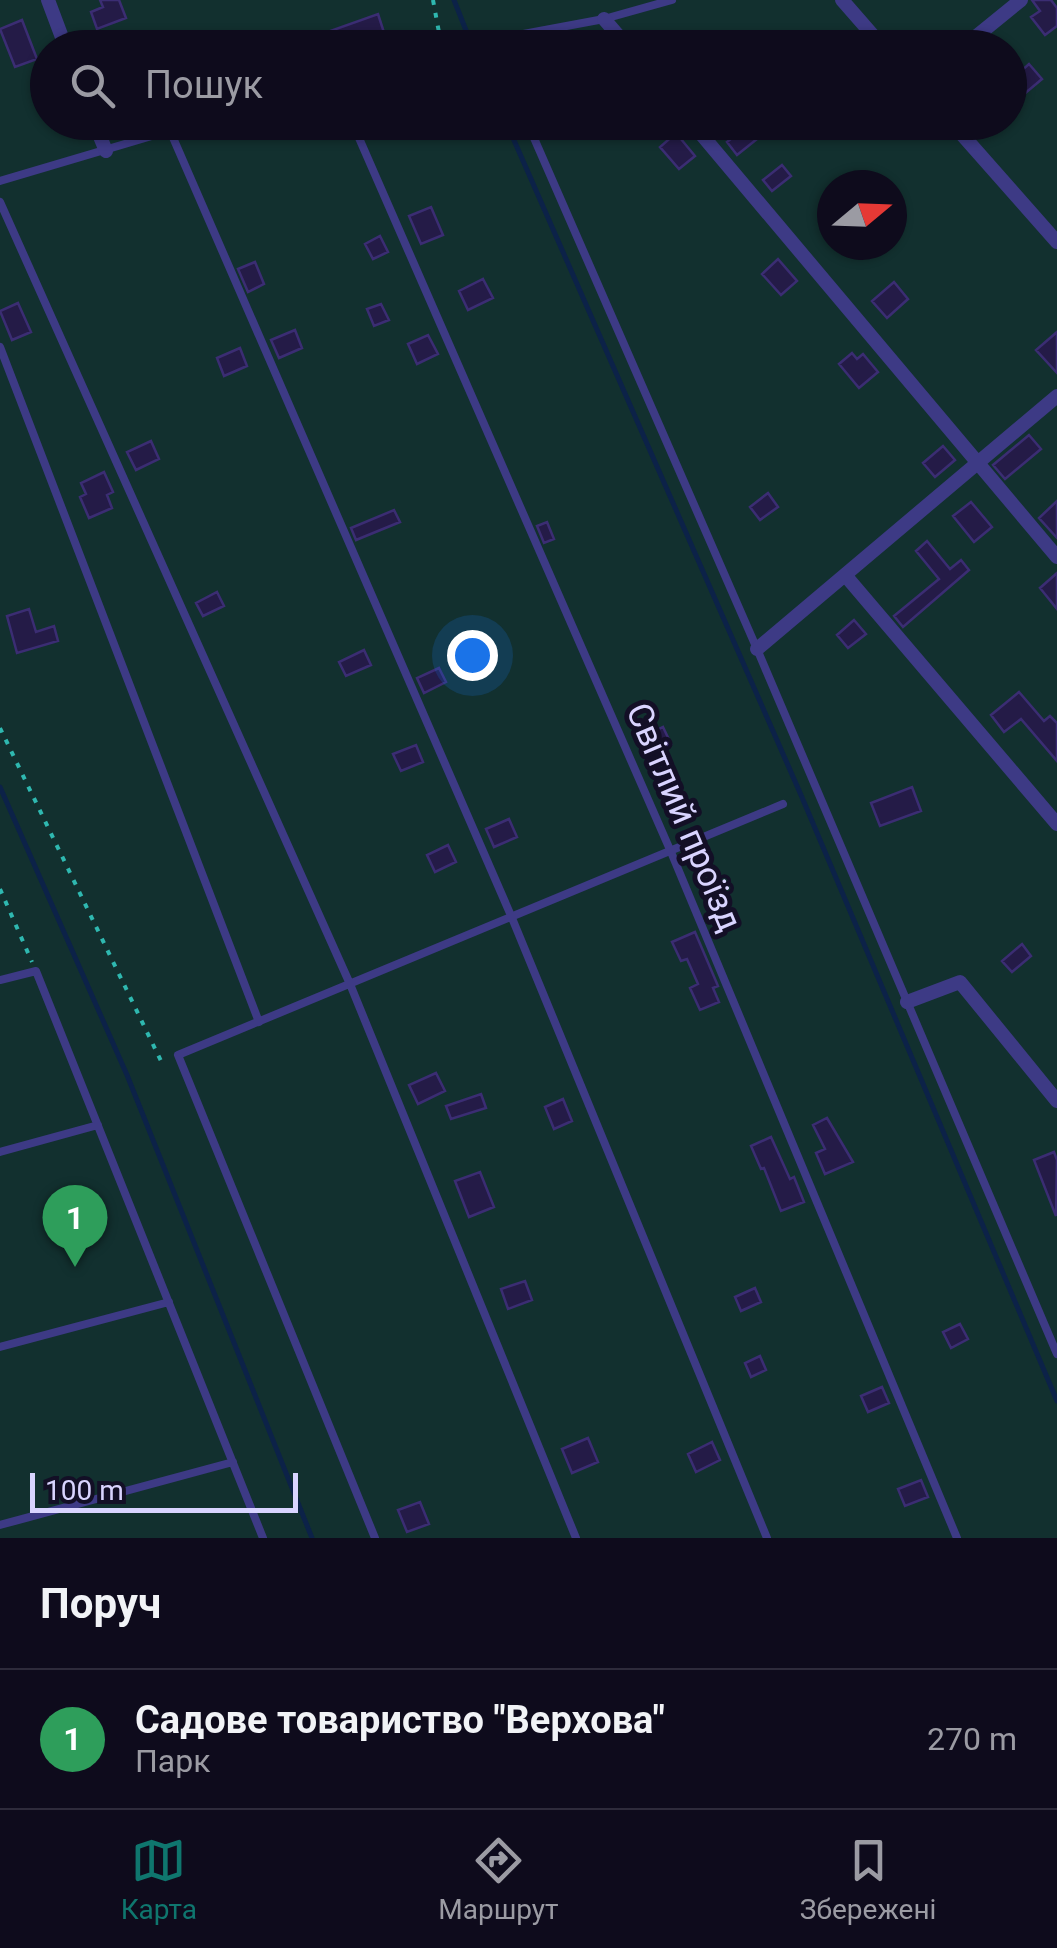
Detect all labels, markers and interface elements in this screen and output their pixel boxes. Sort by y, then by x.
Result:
search box [30,30,1027,140]
icon: search [65,58,120,113]
text: Пошук [145,63,263,107]
north arrow [817,170,907,260]
your location [447,630,498,681]
street label: Світлий проїзд [618,697,750,937]
pin: 1 [42,1184,108,1267]
scale bar [30,1468,298,1512]
text: 100 m [45,1474,124,1507]
text: Поруч [40,1579,161,1628]
text: Садове товариство "Верхова" [135,1698,665,1742]
text: 1 [63,1720,82,1758]
text: 270 m [927,1720,1017,1758]
text: Парк [135,1742,211,1780]
tab: Карта [121,1833,197,1926]
tab: Маршрут [438,1833,559,1926]
tab: Збережені [800,1833,936,1926]

